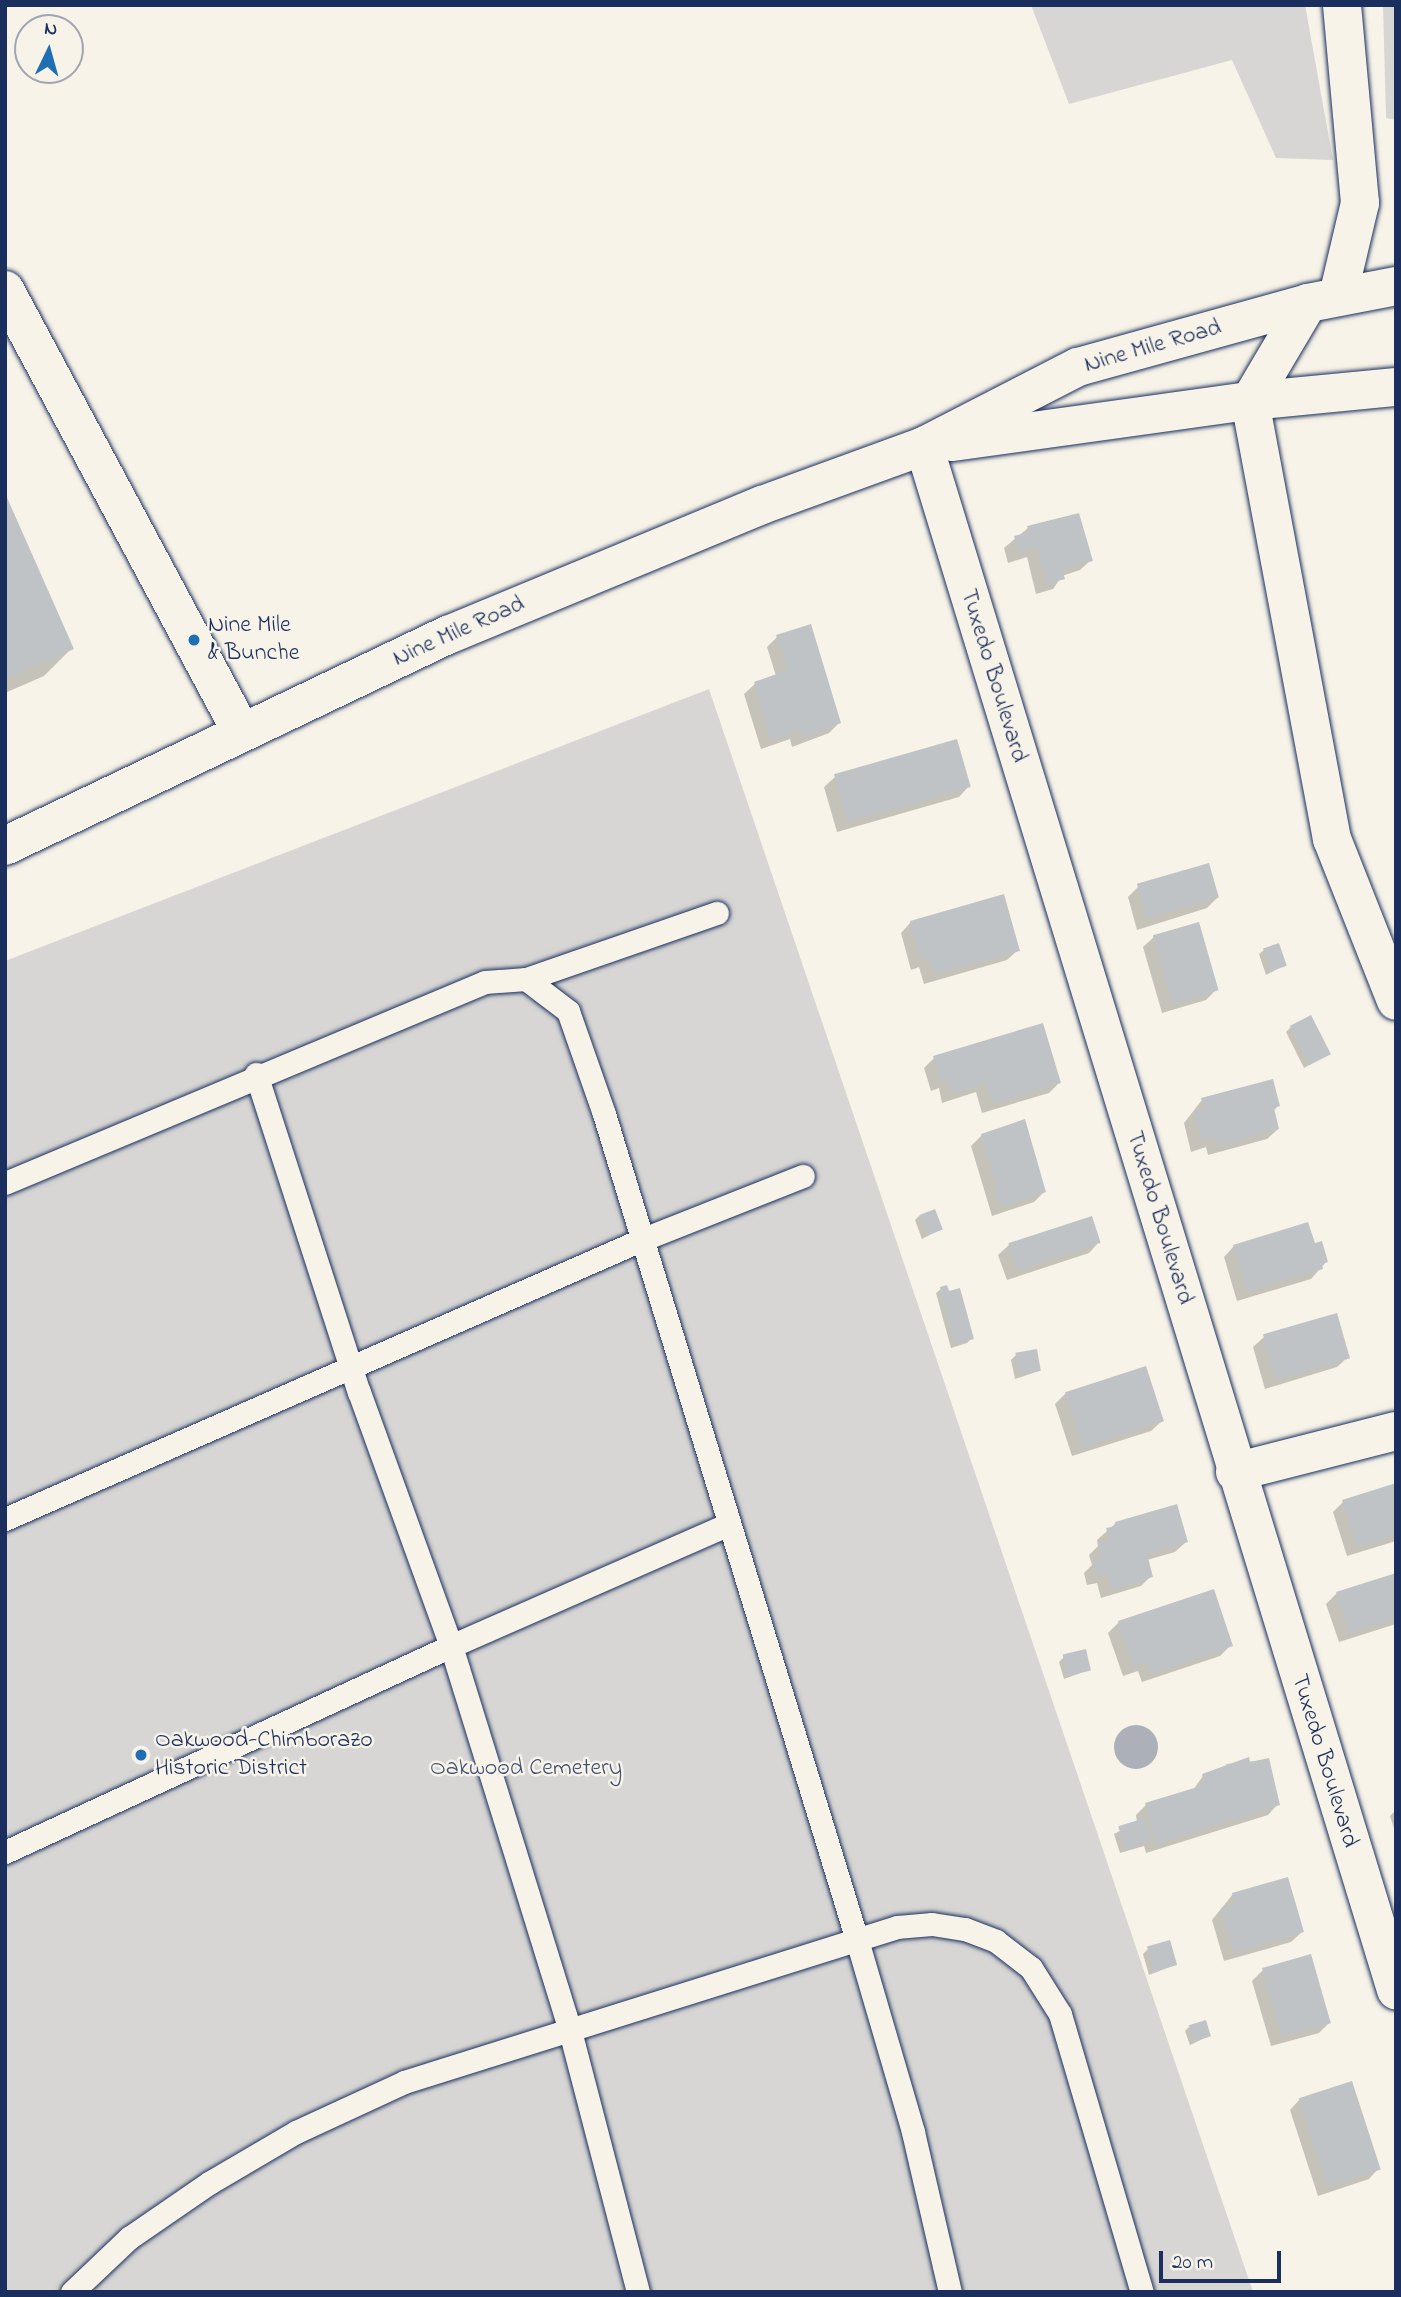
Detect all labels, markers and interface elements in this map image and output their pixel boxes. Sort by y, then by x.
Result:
north arrow [14,14,84,84]
text: N [43,16,58,44]
street label: Nine Mile Road [1081,314,1225,380]
street label: Tuxedo Boulevard [953,586,1033,766]
street label: Nine Mile Road [389,590,529,674]
place label: Nine Mile & Bunche [208,612,299,668]
marker: Nine Mile & Bunche [186,632,202,648]
street label: Tuxedo Boulevard [1119,1128,1199,1308]
street label: Tuxedo Boulevard [1284,1671,1364,1851]
place label: Oakwood-Chimborazo Historic District [155,1727,373,1783]
marker: Oakwood-Chimborazo Historic District [133,1747,149,1763]
park label: Oakwood Cemetery [430,1755,622,1783]
scale bar [1163,2238,1286,2282]
text: 20 m [1172,2248,1213,2278]

